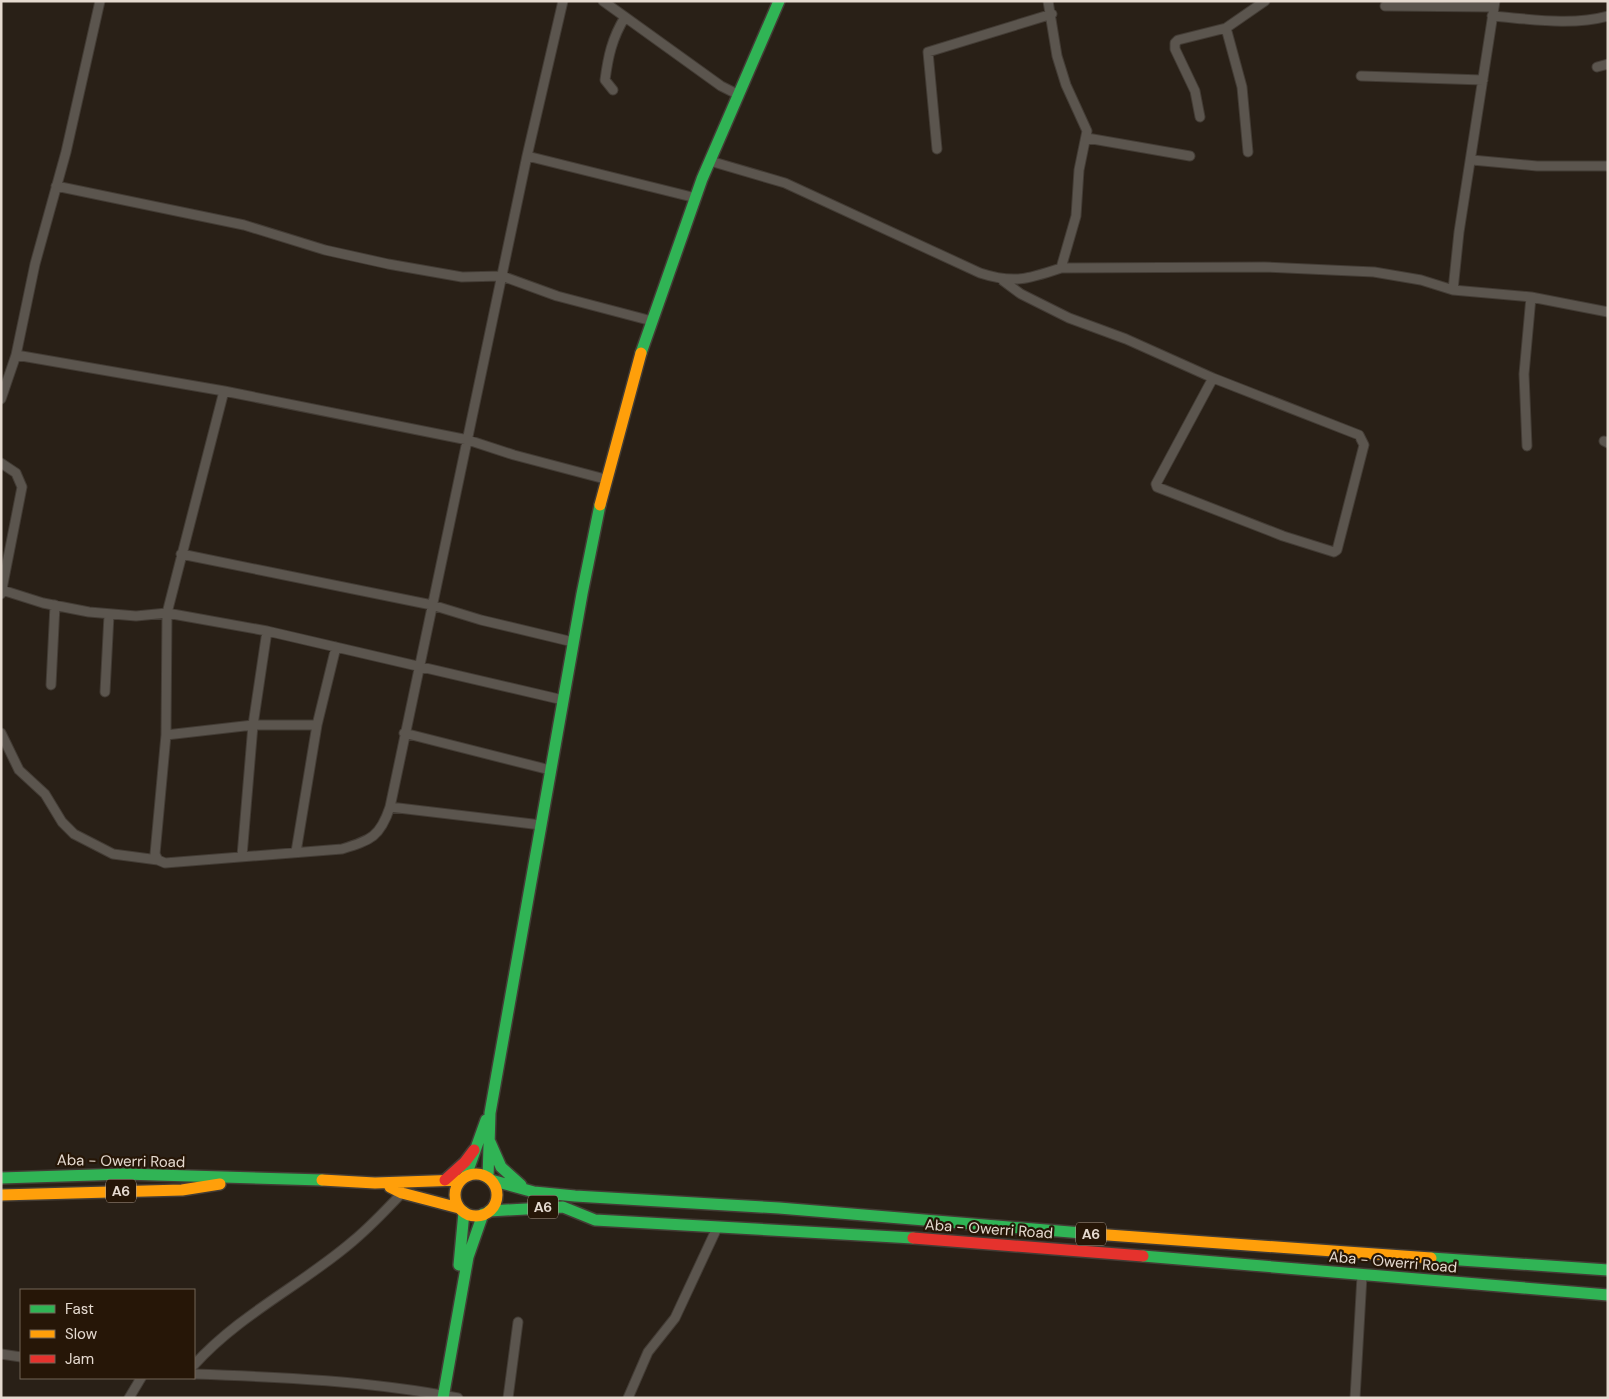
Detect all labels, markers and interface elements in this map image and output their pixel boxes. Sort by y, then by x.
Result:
street label: Aba - Owerri Road [57,1150,185,1172]
road number: A6 [106,1180,136,1202]
road number: A6 [528,1196,558,1218]
street label: Aba - Owerri Road [924,1215,1054,1243]
road number: A6 [1076,1222,1106,1246]
street label: Aba - Owerri Road [1328,1246,1458,1278]
legend [20,1289,195,1379]
text: Fast [65,1299,94,1319]
text: Slow [65,1324,98,1344]
text: Jam [65,1349,94,1369]

